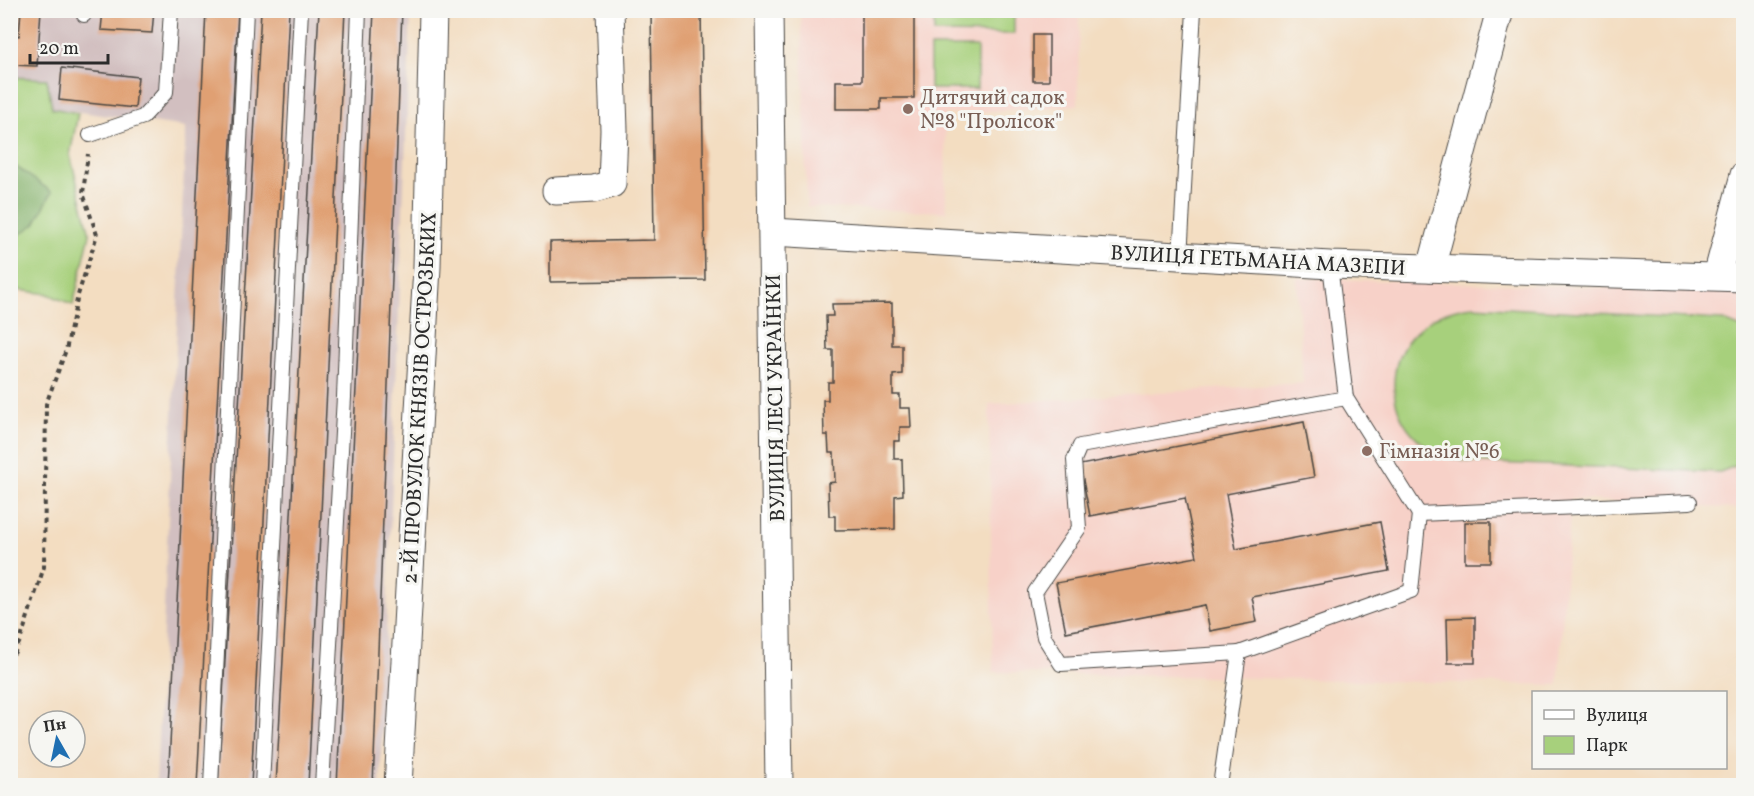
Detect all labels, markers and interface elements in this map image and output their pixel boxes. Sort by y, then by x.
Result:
scale bar [30,27,108,65]
text: 20 m [39,37,79,62]
place label: Дитячий садок №8 "Пролісок" [920,84,1065,137]
marker: Дитячий садок №8 "Пролісок" [901,102,915,116]
street label: 2-Й ПРОВУЛОК КНЯЗІВ ОСТРОЗЬКИХ [396,212,445,585]
street label: ВУЛИЦЯ ГЕТЬМАНА МАЗЕПИ [1110,239,1406,284]
street label: ВУЛИЦЯ ЛЕСІ УКРАЇНКИ [760,274,793,522]
place label: Гімназія №6 [1379,438,1500,467]
marker: Гімназія №6 [1360,444,1374,458]
legend [1532,691,1727,769]
text: Вулиця [1586,704,1648,729]
north arrow [27,709,87,769]
text: Пн [42,714,68,739]
text: Парк [1586,734,1628,759]

